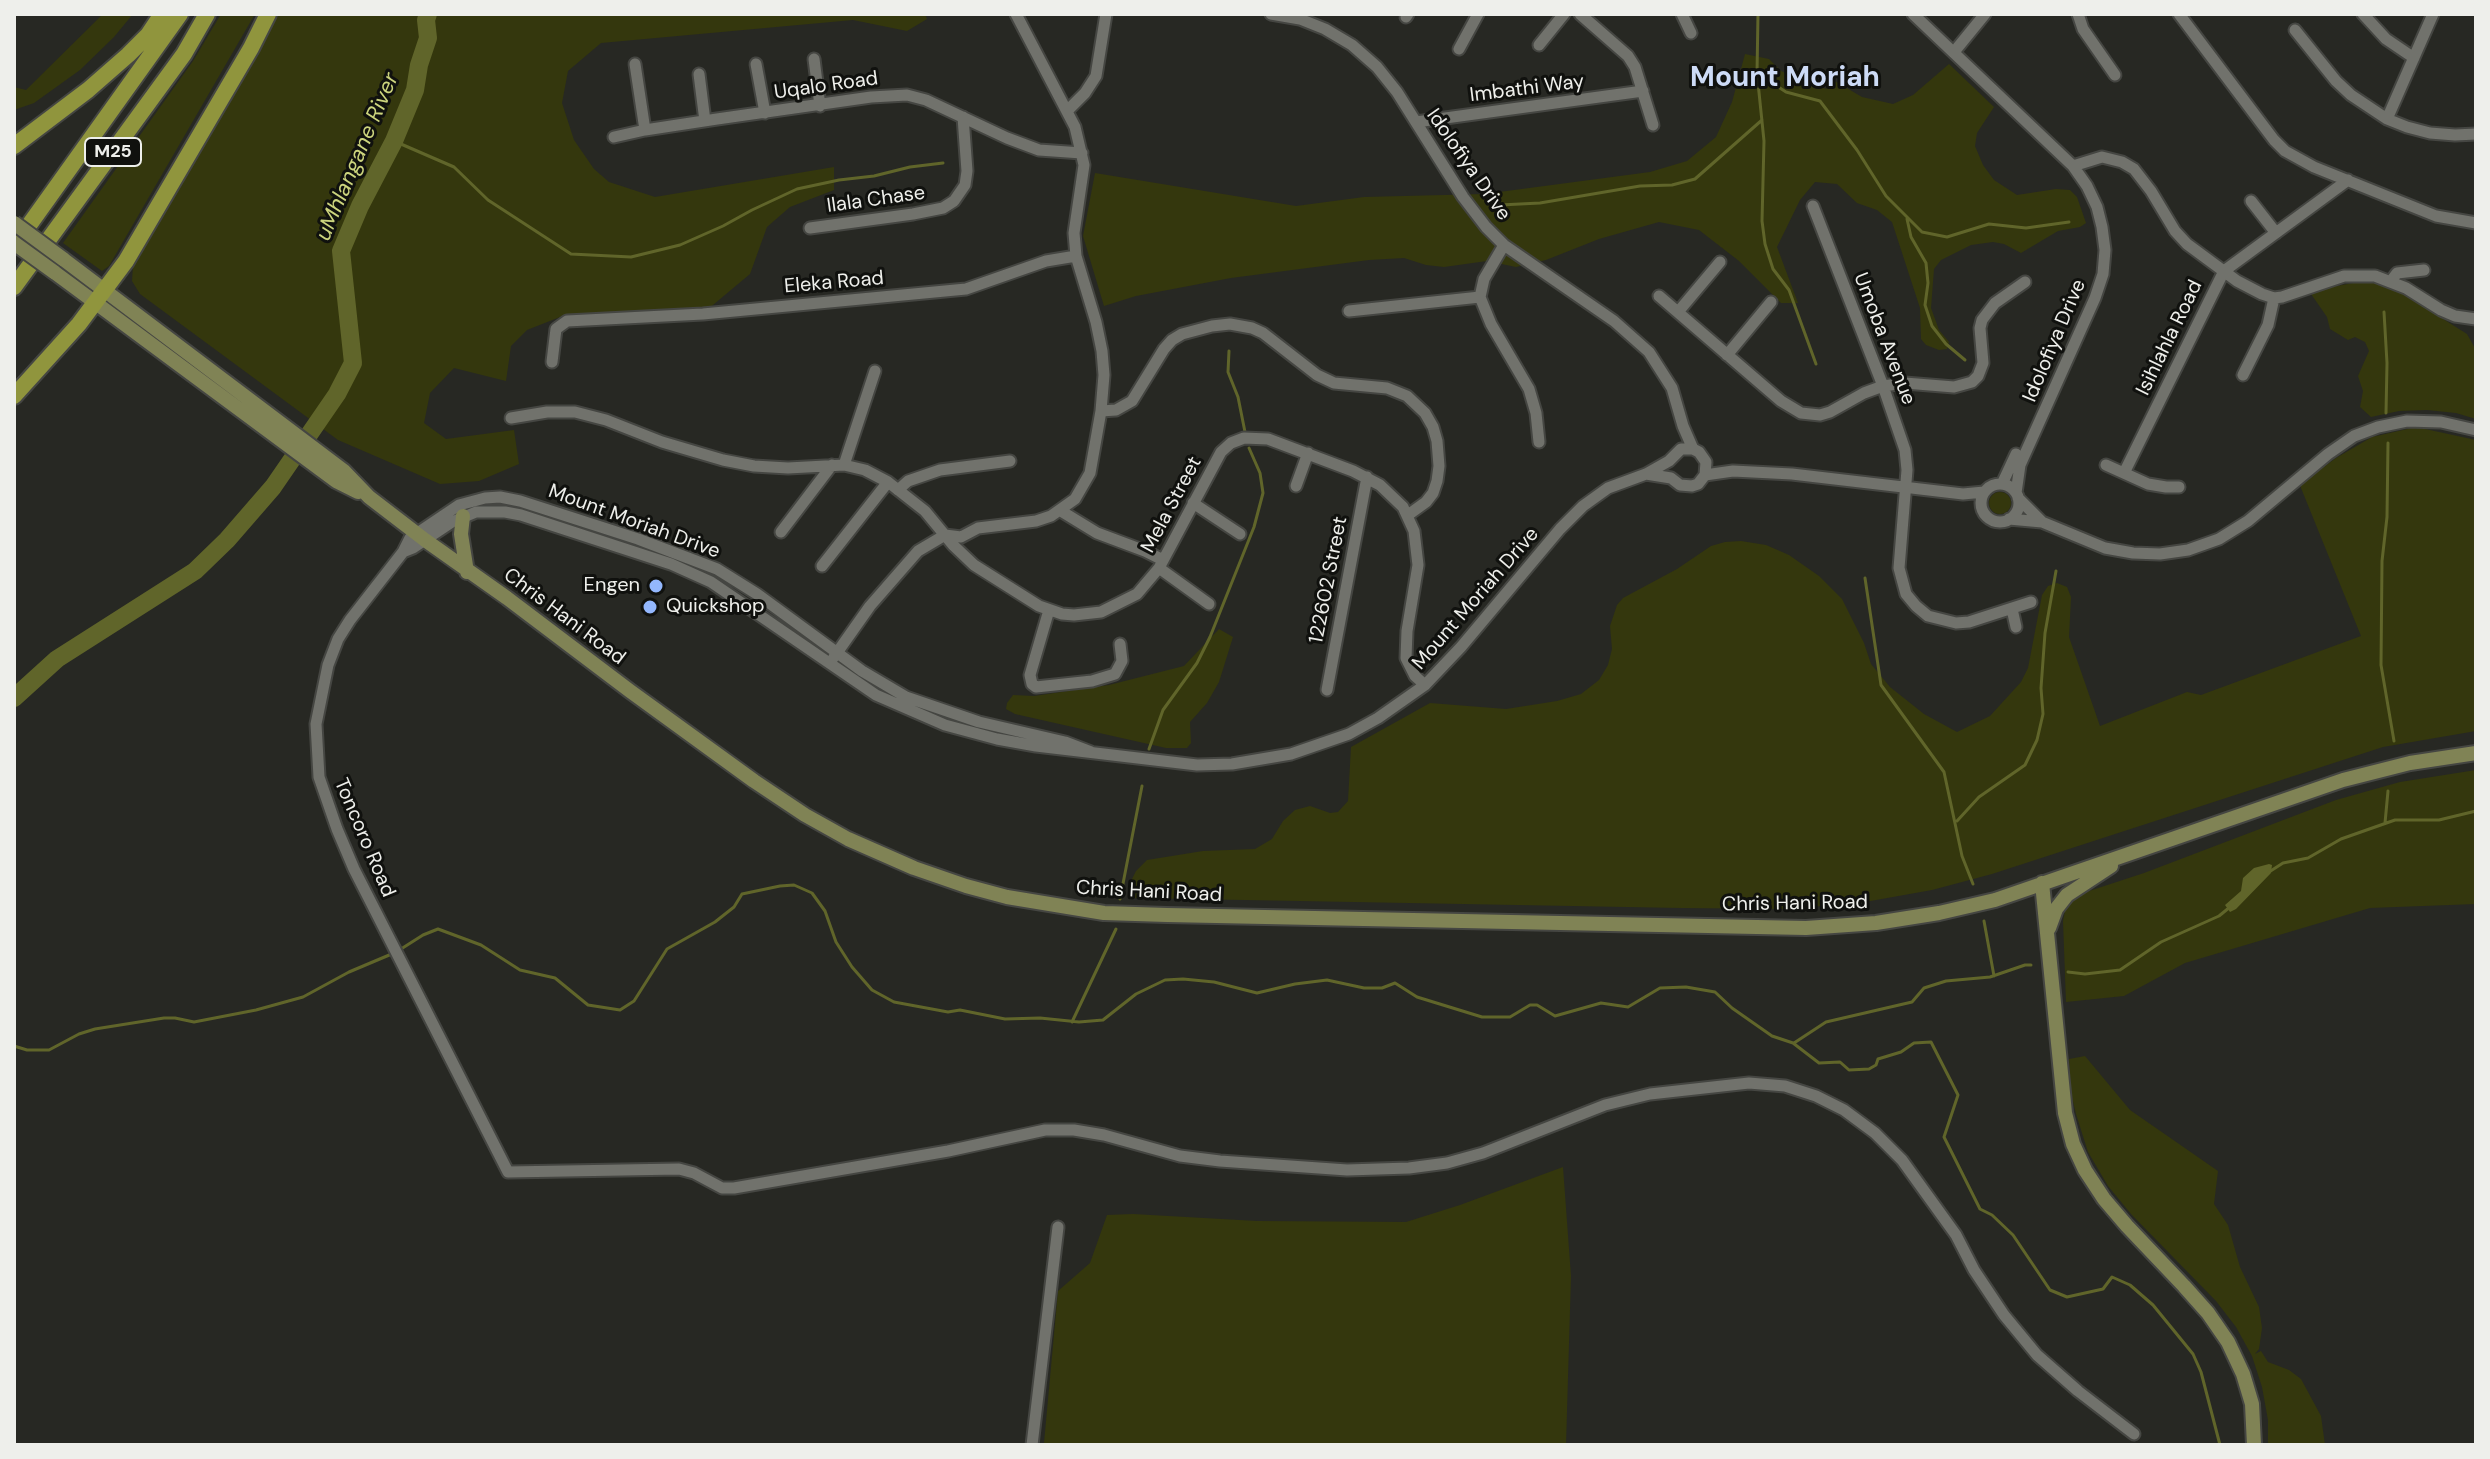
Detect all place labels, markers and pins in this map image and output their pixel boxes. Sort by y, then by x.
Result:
place label: Engen [584,574,640,598]
marker: Engen [647,577,665,595]
place label: Quickshop [666,595,765,619]
marker: Quickshop [641,598,659,616]

